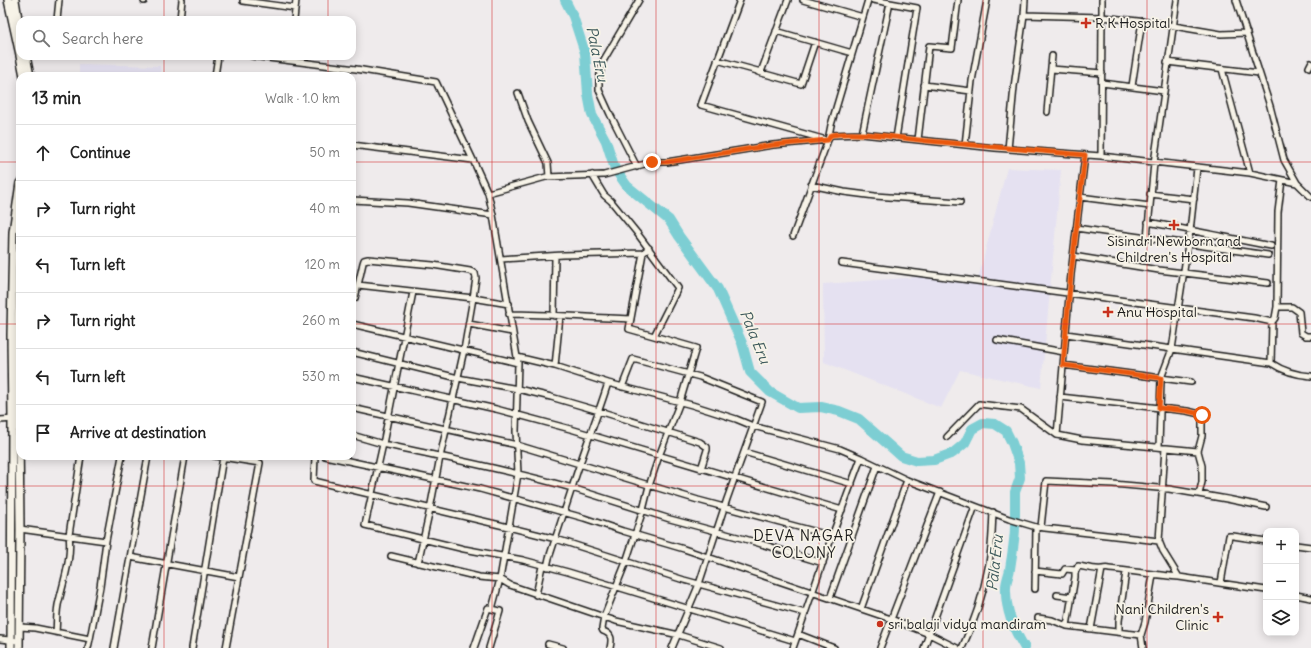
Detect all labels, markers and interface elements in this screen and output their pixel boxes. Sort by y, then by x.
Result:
place label: R K Hospital [1095,14,1170,32]
search box [16,16,356,60]
marker: R K Hospital [1080,17,1092,29]
water label: Pala Eru [582,24,613,85]
icon: search [30,27,52,49]
text: Search here [62,29,143,48]
text: 13 min [32,87,81,109]
text: Walk · 1.0 km [265,90,340,107]
icon: ahead [32,142,54,164]
text: Continue [70,143,131,162]
text: 50 m [309,144,340,161]
route end [643,153,661,171]
icon: right [32,198,54,220]
text: Turn right [70,199,135,218]
text: 40 m [309,200,340,217]
marker: Sisindri Newborn and Children's Hospital [1168,219,1180,231]
place label: Sisindri Newborn and Children's Hospital [1107,232,1241,266]
icon: left [32,254,54,276]
text: Turn left [70,255,125,274]
text: 120 m [305,256,340,273]
place label: Anu Hospital [1117,303,1197,321]
marker: Anu Hospital [1102,306,1114,318]
water label: Pala Eru [736,307,775,368]
icon: right [32,310,54,332]
text: Turn right [70,311,135,330]
text: 260 m [302,312,340,329]
icon: left [32,366,54,388]
text: Turn left [70,367,125,386]
text: 530 m [302,368,340,385]
route start [1193,406,1211,424]
icon: arrive [32,422,54,444]
text: Arrive at destination [70,423,206,442]
district label: DEVA NAGAR COLONY [753,526,855,562]
map controls [1263,528,1299,636]
button: + [1263,528,1299,564]
water label: Pala Eru [982,533,1007,592]
button: − [1263,564,1299,600]
place label: Nani Children's Clinic [1115,600,1209,634]
button: layers [1263,600,1299,636]
marker: Nani Children's Clinic [1212,611,1224,623]
place label: sri balaji vidya mandiram [888,615,1046,633]
marker: sri balaji vidya mandiram [875,619,885,629]

